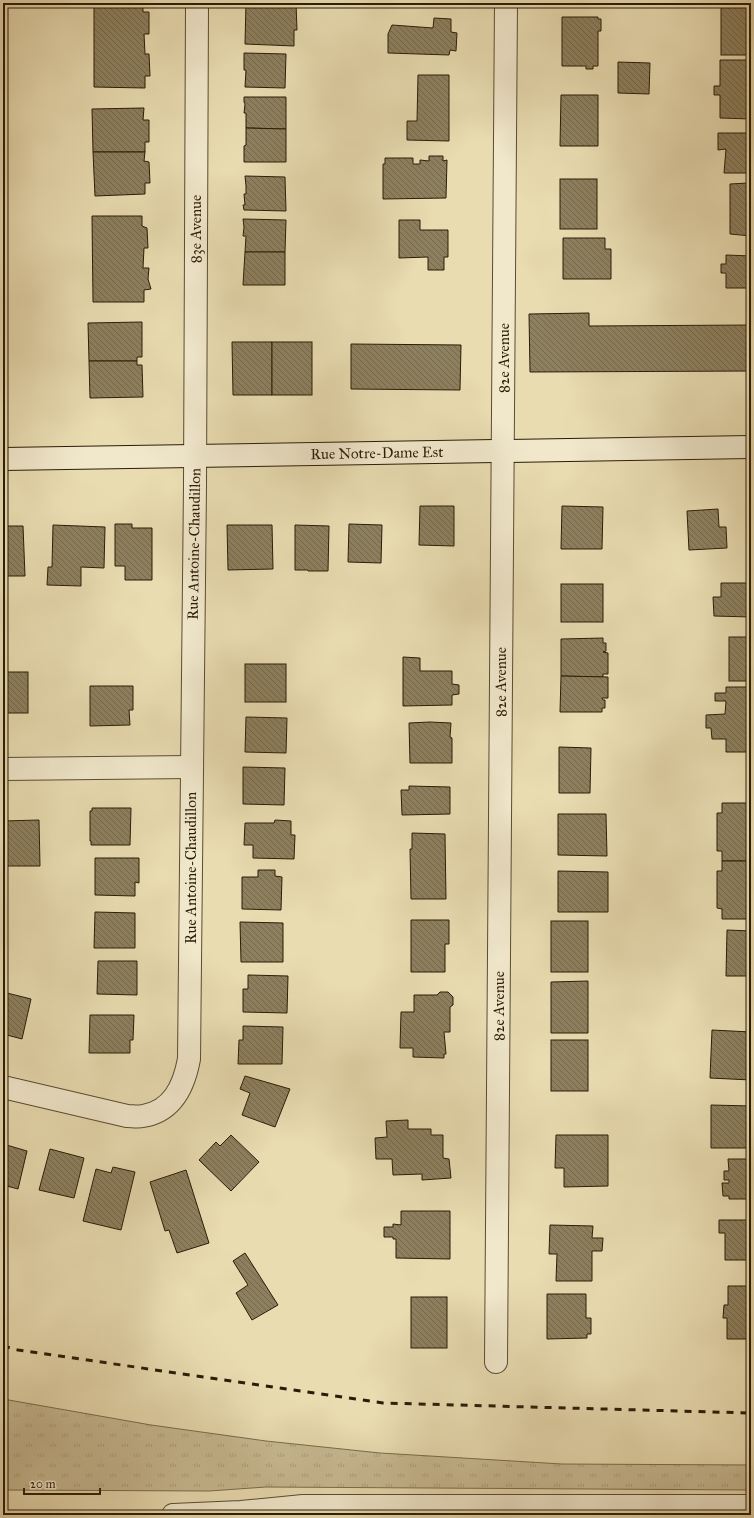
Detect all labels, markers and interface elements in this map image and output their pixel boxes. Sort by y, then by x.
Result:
street label: 83e Avenue [187,195,205,263]
street label: 82e Avenue [495,323,513,393]
street label: Rue Notre-Dame Est [310,443,444,463]
street label: Rue Antoine-Chaudillon [184,468,204,620]
street label: 82e Avenue [492,647,510,717]
street label: Rue Antoine-Chaudillon [182,792,200,944]
street label: 82e Avenue [490,971,508,1041]
scale bar [24,1470,100,1496]
text: 20 m [30,1477,56,1491]

